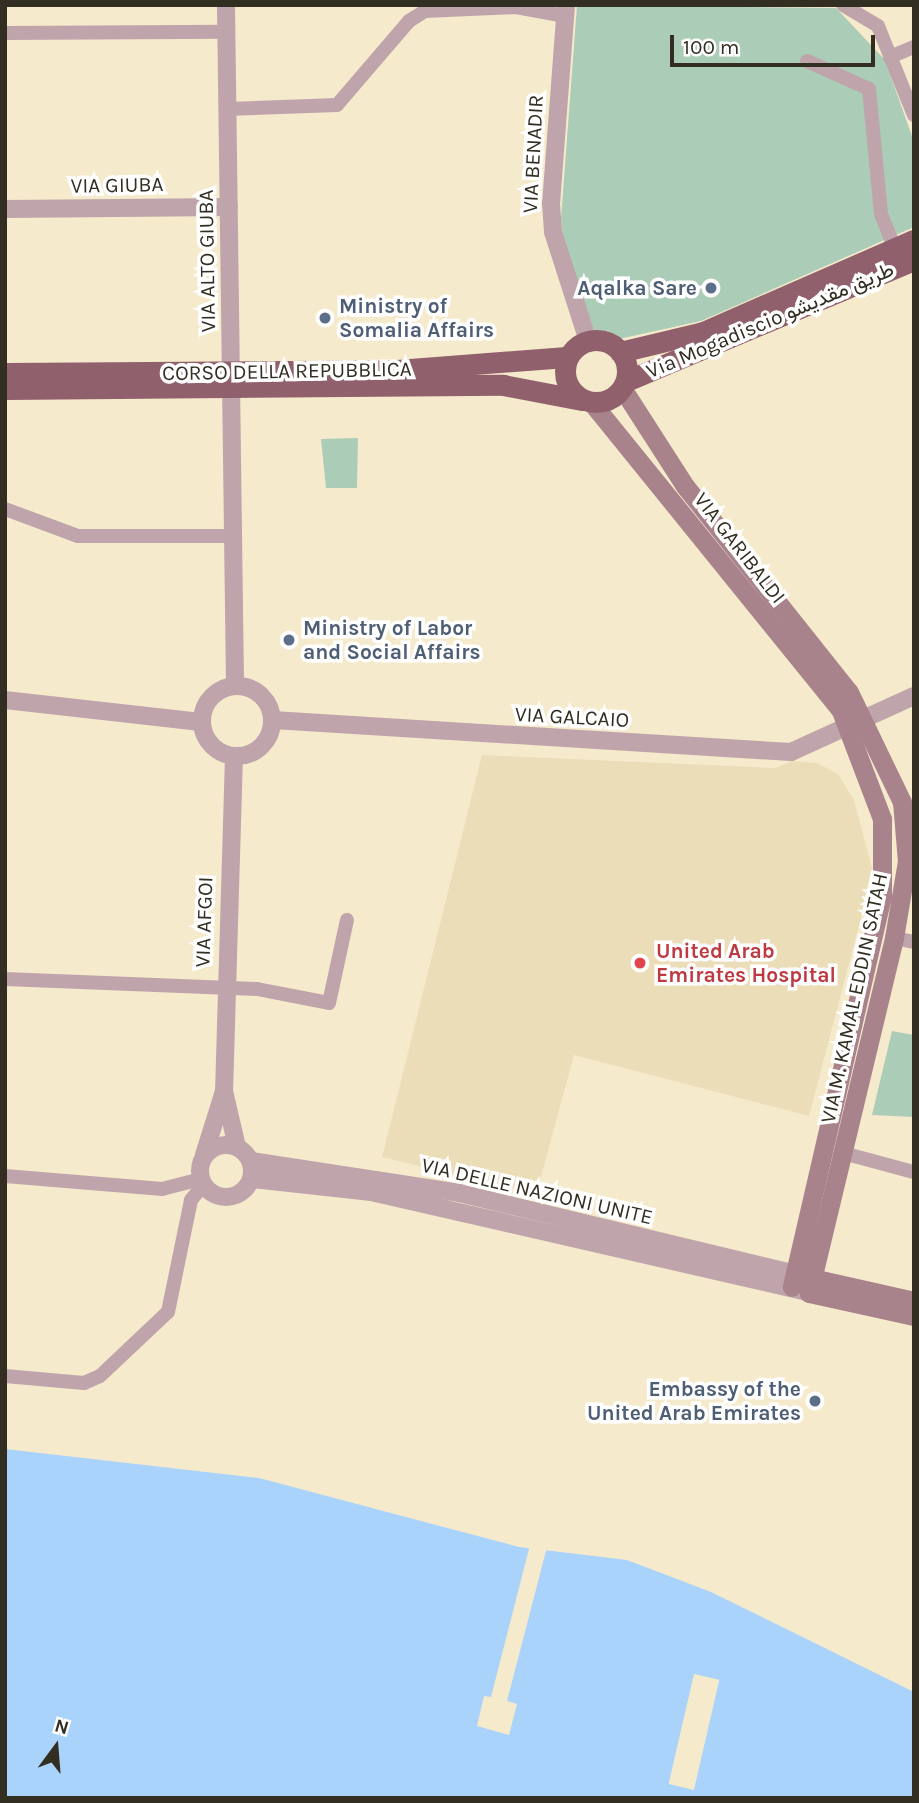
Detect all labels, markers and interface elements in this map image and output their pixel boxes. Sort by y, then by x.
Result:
scale bar [674,21,879,65]
text: 100 m [683,35,740,59]
street label: VIA BENADIR [517,94,549,214]
street label: VIA GIUBA [70,172,164,198]
street label: VIA ALTO GIUBA [193,189,221,333]
street label: Via Mogadiscio طريق مقديشو [642,256,898,384]
place label: Aqalka Sare [577,275,697,301]
marker: Aqalka Sare [703,280,719,296]
place label: Ministry of Somalia Affairs [339,293,494,343]
marker: Ministry of Somalia Affairs [317,310,333,326]
street label: CORSO DELLA REPUBBLICA [162,356,412,386]
street label: VIA GARIBALDI [689,488,791,608]
place label: Ministry of Labor and Social Affairs [303,615,481,665]
marker: Ministry of Labor and Social Affairs [281,632,297,648]
street label: VIA GALCAIO [514,701,630,733]
street label: VIA M. KAMAL EDDIN SATAH [815,871,893,1125]
street label: VIA AFGOI [190,876,218,968]
place label: United Arab Emirates Hospital [656,938,836,988]
marker: United Arab Emirates Hospital [630,953,650,973]
street label: VIA DELLE NAZIONI UNITE [419,1152,655,1230]
place label: Embassy of the United Arab Emirates [587,1376,801,1426]
marker: Embassy of the United Arab Emirates [807,1393,823,1409]
north arrow [21,1712,91,1782]
text: N [52,1714,71,1739]

